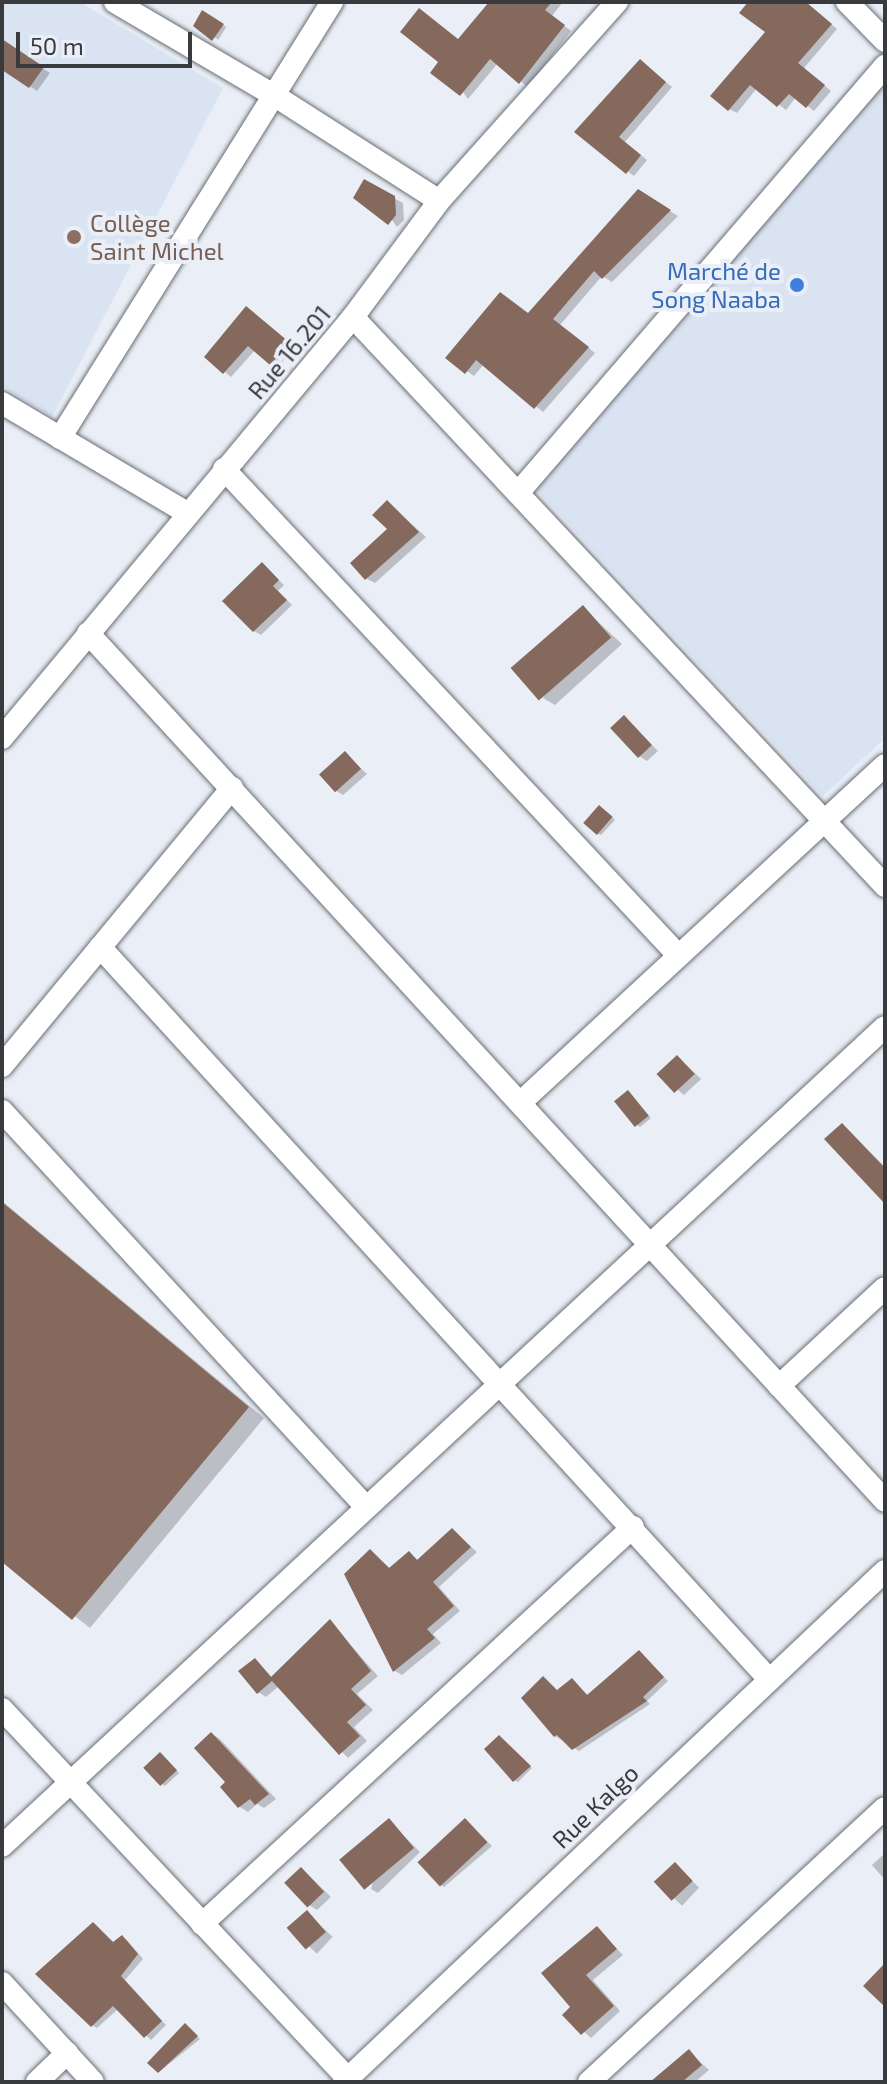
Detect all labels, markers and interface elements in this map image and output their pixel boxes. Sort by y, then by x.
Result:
scale bar [20,16,196,66]
text: 50 m [30,31,84,60]
place label: Collège Saint Michel [90,209,224,265]
marker: Collège Saint Michel [65,228,83,246]
place label: Marché de Song Naaba [651,257,781,313]
marker: Marché de Song Naaba [788,276,806,294]
street label: Rue 16.201 [242,299,336,405]
street label: Rue Kalgo [546,1758,644,1854]

